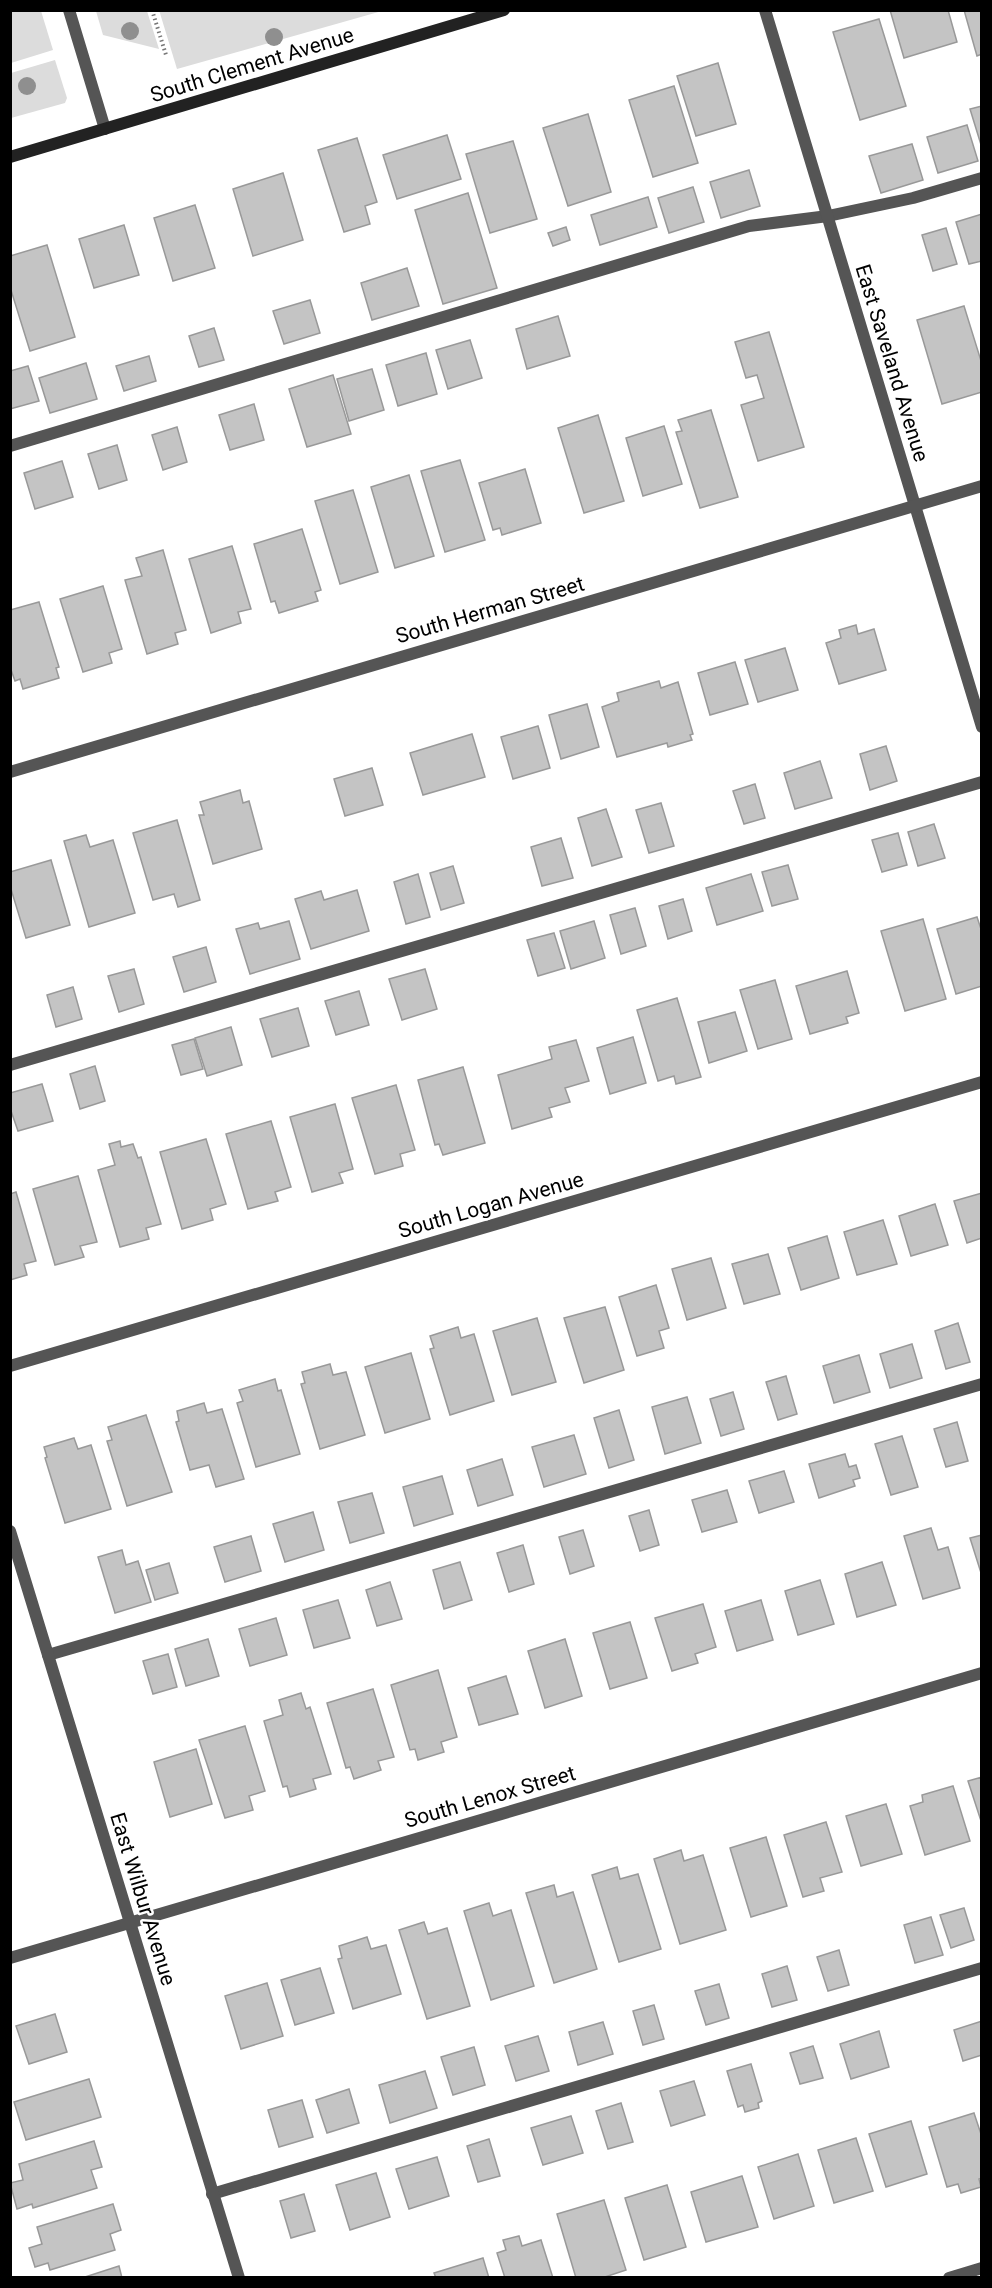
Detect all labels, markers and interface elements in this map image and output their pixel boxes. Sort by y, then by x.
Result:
street label: South Clement Avenue [147,23,357,107]
street label: East Saveland Avenue [851,261,933,465]
street label: South Herman Street [393,572,587,648]
street label: South Logan Avenue [396,1167,586,1243]
street label: South Lenox Street [402,1761,578,1833]
street label: East Wilbur Avenue [105,1810,181,1988]

